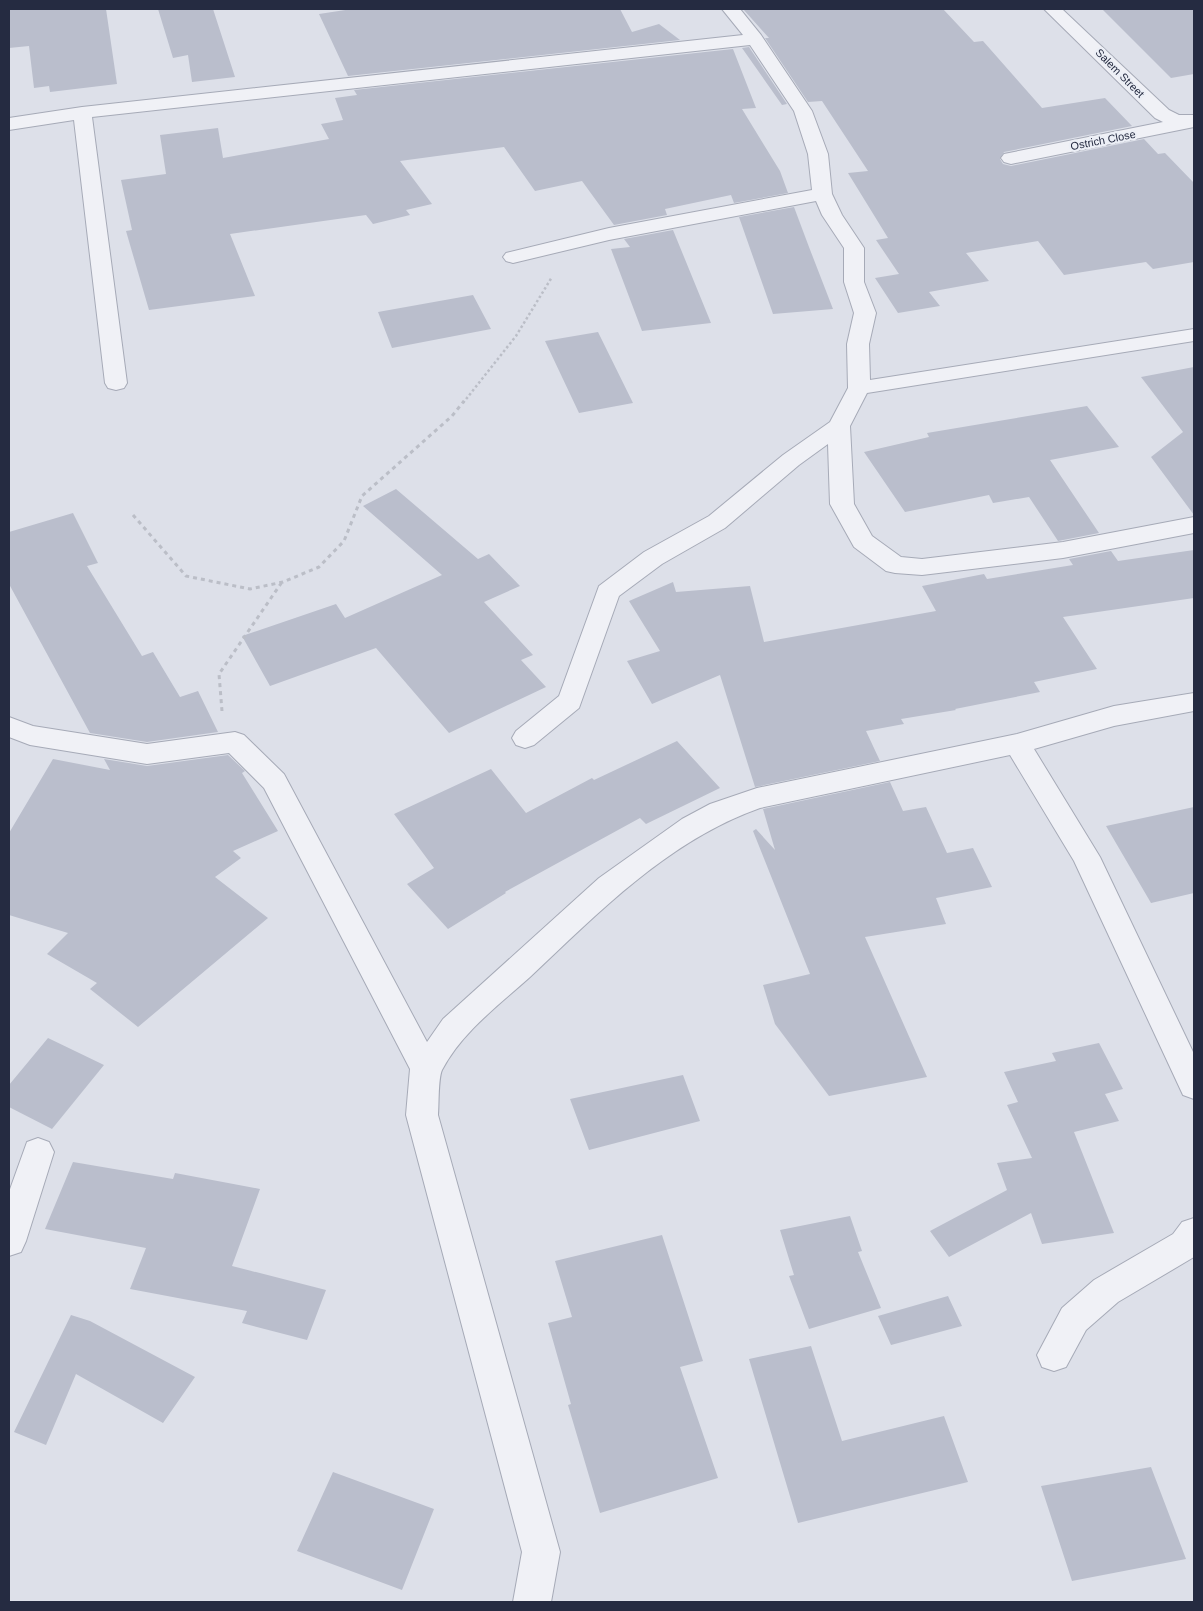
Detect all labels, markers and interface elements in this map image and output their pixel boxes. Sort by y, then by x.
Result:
street label: Salem Street [1093,46,1147,100]
street label: Ostrich Close [1069,128,1137,152]

